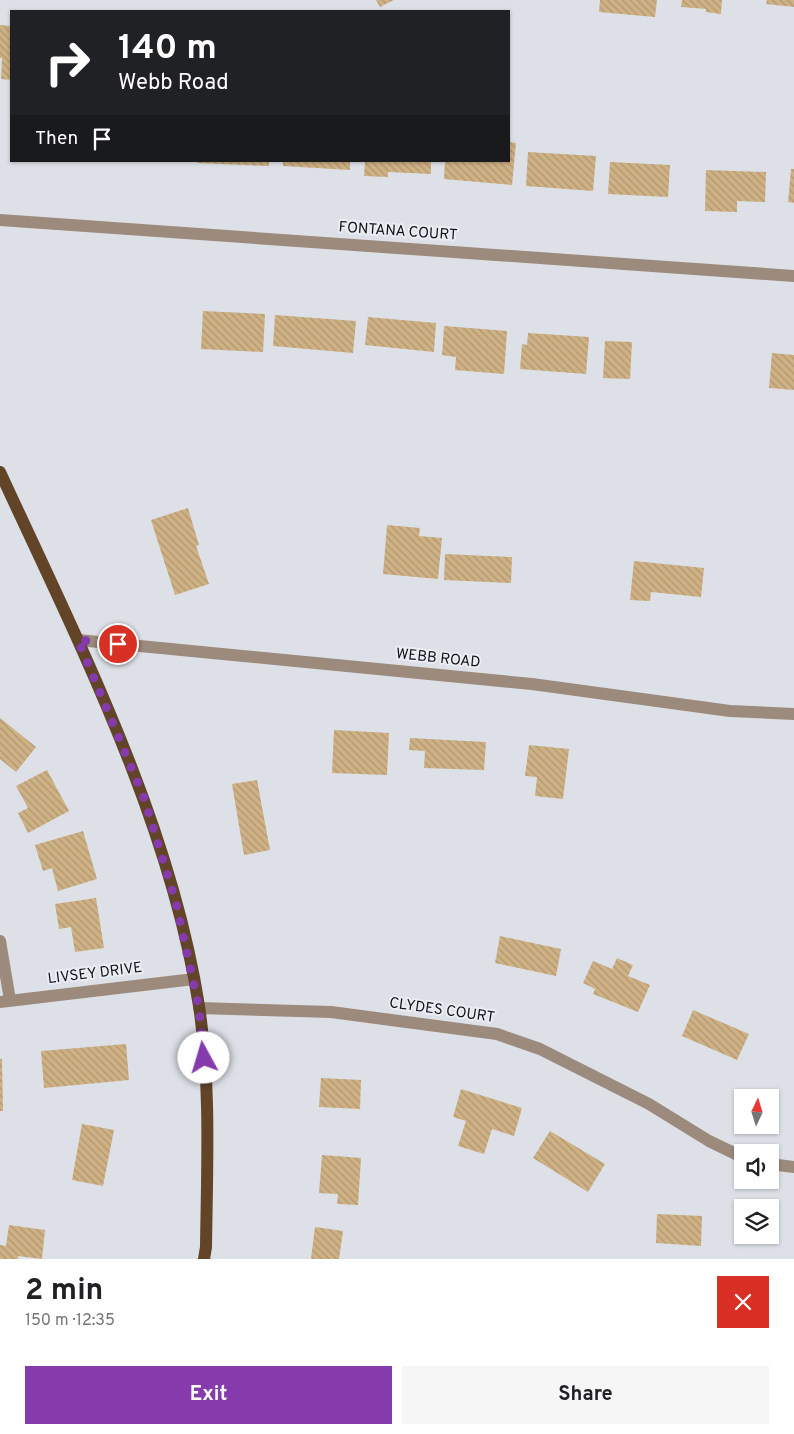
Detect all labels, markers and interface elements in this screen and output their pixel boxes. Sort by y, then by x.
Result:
text: 140 m [118,27,217,71]
icon: right [35,30,100,95]
text: Webb Road [118,70,229,97]
icon: arrive [88,125,116,153]
text: Then [35,127,78,151]
street label: FONTANA COURT [338,218,458,246]
pin [97,623,139,665]
icon: arrive [104,630,132,658]
street label: WEBB ROAD [395,645,481,673]
street label: LIVSEY DRIVE [47,959,143,989]
street label: CLYDES COURT [388,994,496,1028]
position arrow [177,1031,229,1083]
north arrow [734,1089,779,1134]
map controls [734,1089,779,1244]
button: sound [734,1144,779,1189]
button: layers [734,1199,779,1244]
text: 2 min [25,1273,103,1310]
button: close [717,1276,769,1328]
text: 150 m · 12:35 [25,1311,115,1331]
button: Exit [25,1366,392,1424]
button: Share [402,1366,769,1424]

